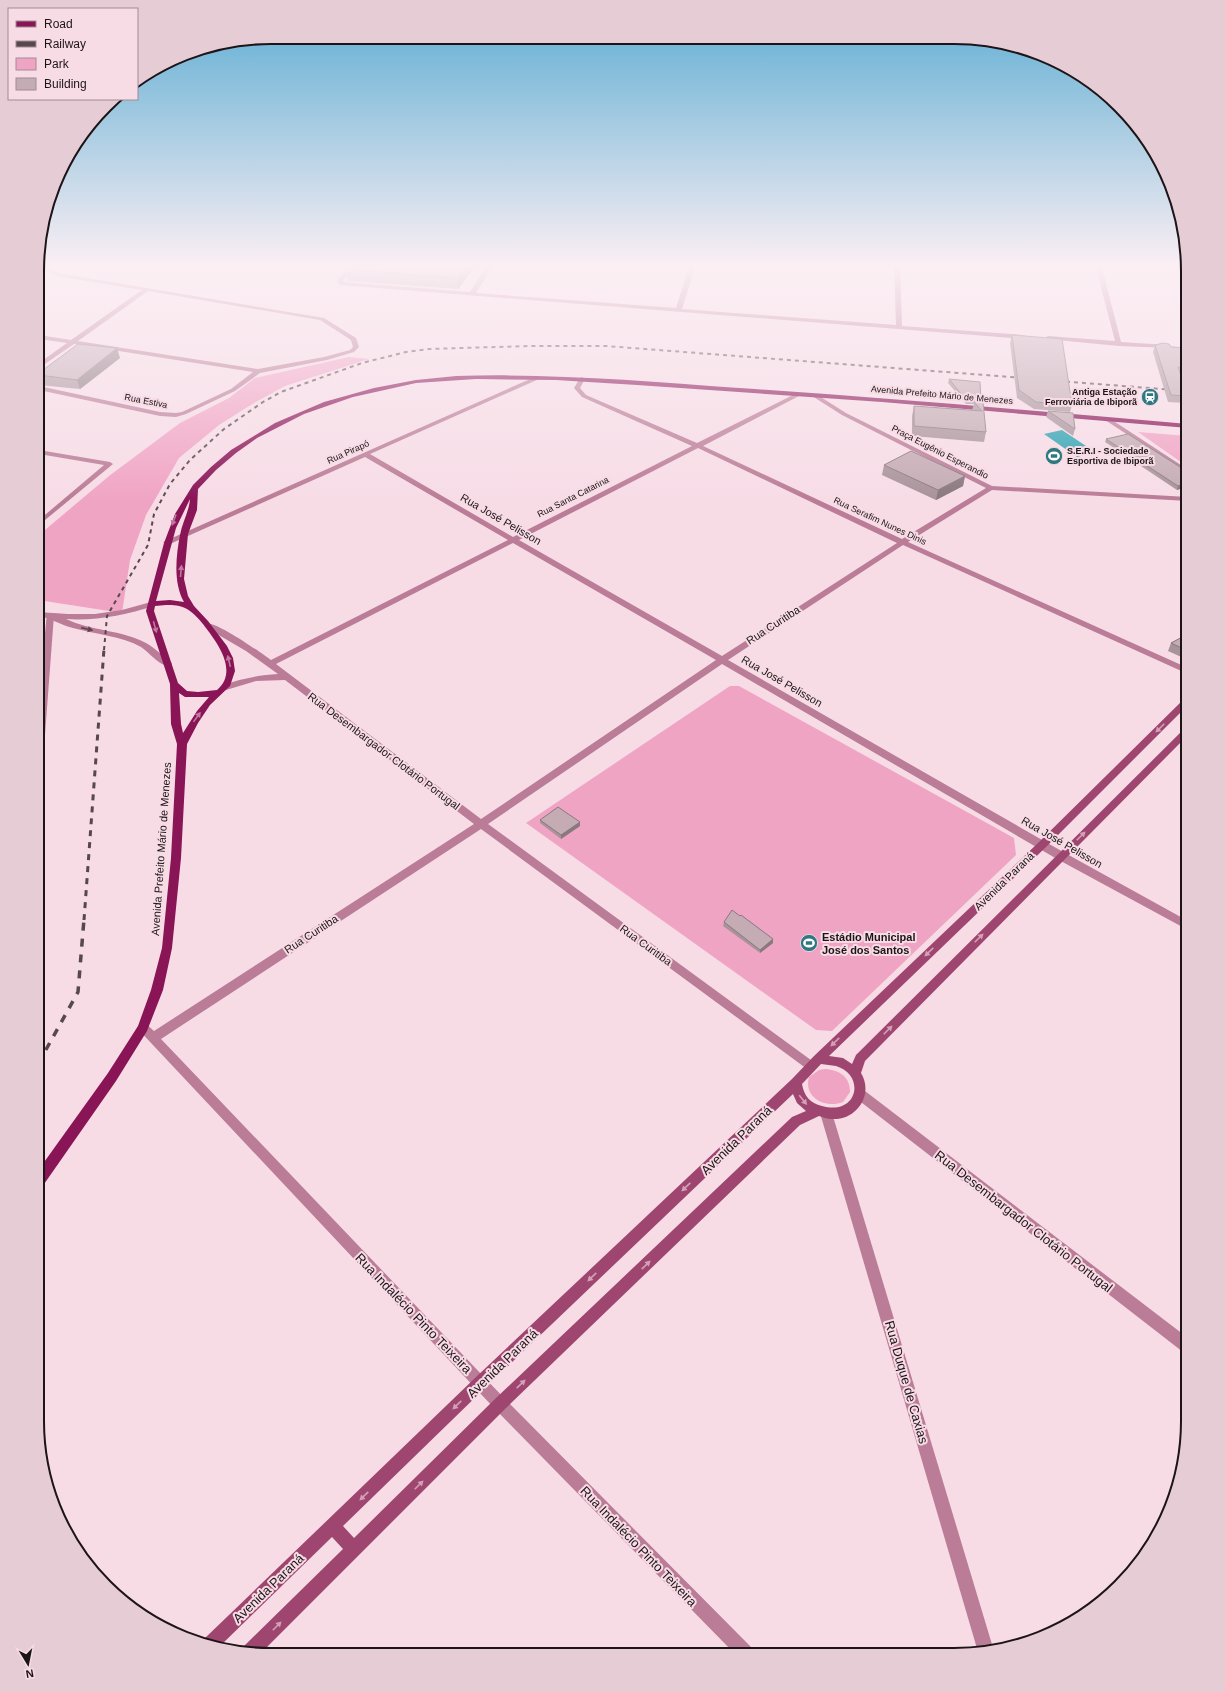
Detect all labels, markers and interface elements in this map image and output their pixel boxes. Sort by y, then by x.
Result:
legend [8,8,138,100]
text: Road [44,17,73,31]
text: Railway [44,37,86,51]
text: Park [44,57,70,71]
text: Building [44,77,87,91]
street label: Avenida Prefeito Mário de Menezes [871,384,1014,406]
place label: Antiga Estação Ferroviária de Ibiporã [1045,387,1138,407]
station icon: Antiga Estação Ferroviária de Ibiporã [1140,387,1160,407]
street label: Rua Estiva [124,392,168,410]
street label: Praça Eugênio Esperandio [890,423,990,481]
street label: Rua Pirapó [325,438,371,466]
sports icon: S.E.R.I - Sociedade Esportiva de Ibiporã [1044,446,1064,466]
place label: S.E.R.I - Sociedade Esportiva de Ibiporã [1067,446,1155,466]
street label: Rua Santa Catarina [536,475,610,519]
street label: Rua José Pelisson [459,491,543,547]
street label: Rua Serafim Nunes Dinis [832,495,928,547]
one-way arrow [171,515,177,527]
one-way arrow [177,565,184,578]
street label: Rua Curitiba [744,603,803,647]
one-way arrow [152,621,158,633]
one-way arrow [80,626,93,632]
street label: Rua José Pelisson [740,653,824,709]
one-way arrow [225,654,231,667]
street label: Rua Desembargador Clotário Portugal [306,690,462,812]
one-way arrow [193,712,201,722]
one-way arrow [1155,723,1165,733]
street label: Avenida Prefeito Mário de Menezes [149,761,173,936]
street label: Rua José Pelisson [1020,814,1104,870]
one-way arrow [1076,831,1086,841]
street label: Avenida Paraná [972,849,1037,912]
street label: Rua Curitiba [282,912,341,956]
street label: Rua Curitiba [618,922,675,968]
place label: Estádio Municipal José dos Santos [822,931,916,956]
sports icon: Estádio Municipal José dos Santos [799,933,819,953]
one-way arrow [974,933,984,943]
one-way arrow [924,948,934,957]
one-way arrow [883,1025,893,1035]
one-way arrow [831,1037,840,1046]
one-way arrow [799,1094,807,1105]
street label: Avenida Paraná [698,1102,775,1178]
street label: Rua Desembargador Clotário Portugal [932,1147,1116,1295]
one-way arrow [681,1182,691,1192]
street label: Rua Indalécio Pinto Teixeira [352,1250,475,1377]
one-way arrow [641,1260,651,1270]
one-way arrow [587,1272,597,1282]
street label: Rua Duque de Caxias [882,1319,931,1446]
street label: Avenida Paraná [464,1325,541,1401]
one-way arrow [516,1379,527,1388]
one-way arrow [452,1400,462,1410]
one-way arrow [414,1480,424,1490]
street label: Rua Indalécio Pinto Teixeira [577,1483,700,1610]
one-way arrow [359,1491,369,1500]
street label: Avenida Paraná [230,1550,307,1626]
one-way arrow [272,1621,282,1630]
north arrow [8,1644,48,1684]
text: N [25,1667,35,1680]

